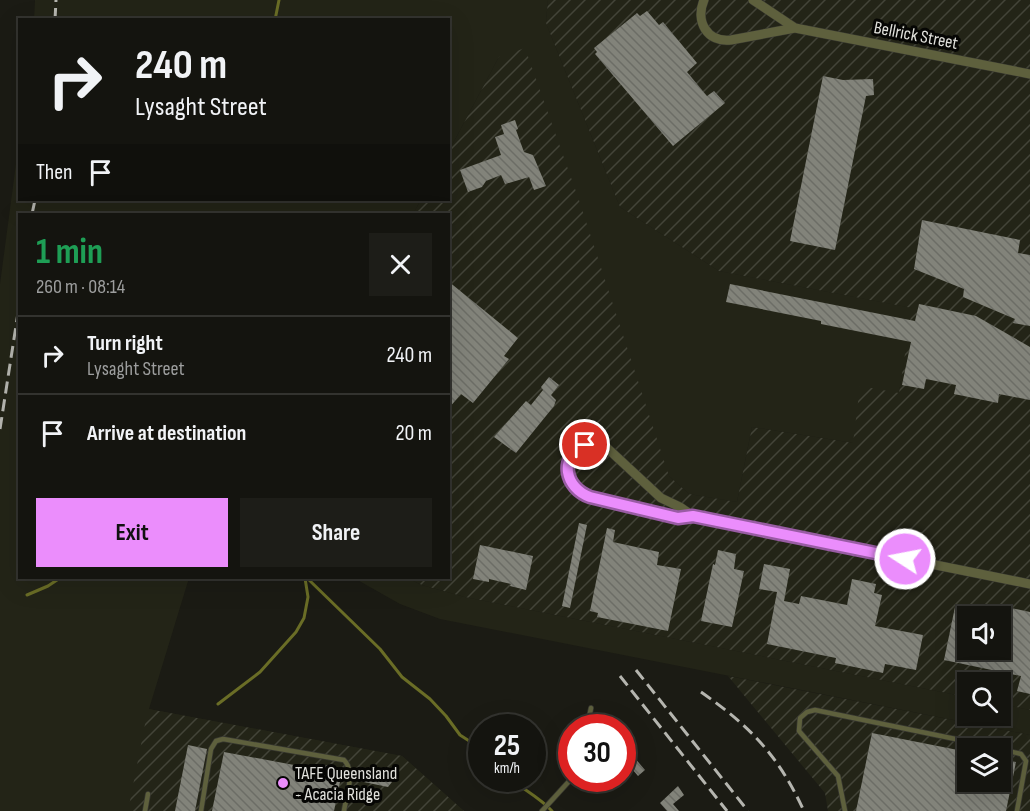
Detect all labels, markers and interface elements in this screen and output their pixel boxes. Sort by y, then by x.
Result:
street label: Bellrick Street [872,17,960,54]
text: 240 m [135,40,227,91]
icon: right [36,42,114,120]
text: Lysaght Street [135,91,267,123]
icon: arrive [84,156,117,189]
text: Then [36,159,72,186]
text: 1 min [36,231,103,274]
button: close [369,233,432,296]
text: 260 m · 08:14 [36,275,125,299]
text: Turn right [87,330,163,357]
icon: right [36,339,69,372]
text: 240 m [386,342,432,369]
text: Lysaght Street [87,357,185,381]
icon: arrive [36,417,69,450]
pin [559,419,610,470]
text: Arrive at destination [87,420,246,447]
text: 20 m [396,420,432,447]
icon: arrive [568,428,601,461]
button: Exit [36,498,228,567]
button: Share [240,498,432,567]
position arrow [873,527,937,591]
map controls [957,606,1011,792]
button: sound [957,606,1011,660]
button: search [957,672,1011,726]
speed limit sign: 30 [558,714,636,792]
text: 25 [494,728,520,764]
button: layers [957,738,1011,792]
text: km/h [494,759,520,778]
place label: TAFE Queensland - Acacia Ridge [295,763,397,805]
marker: TAFE Queensland - Acacia Ridge [276,776,290,790]

